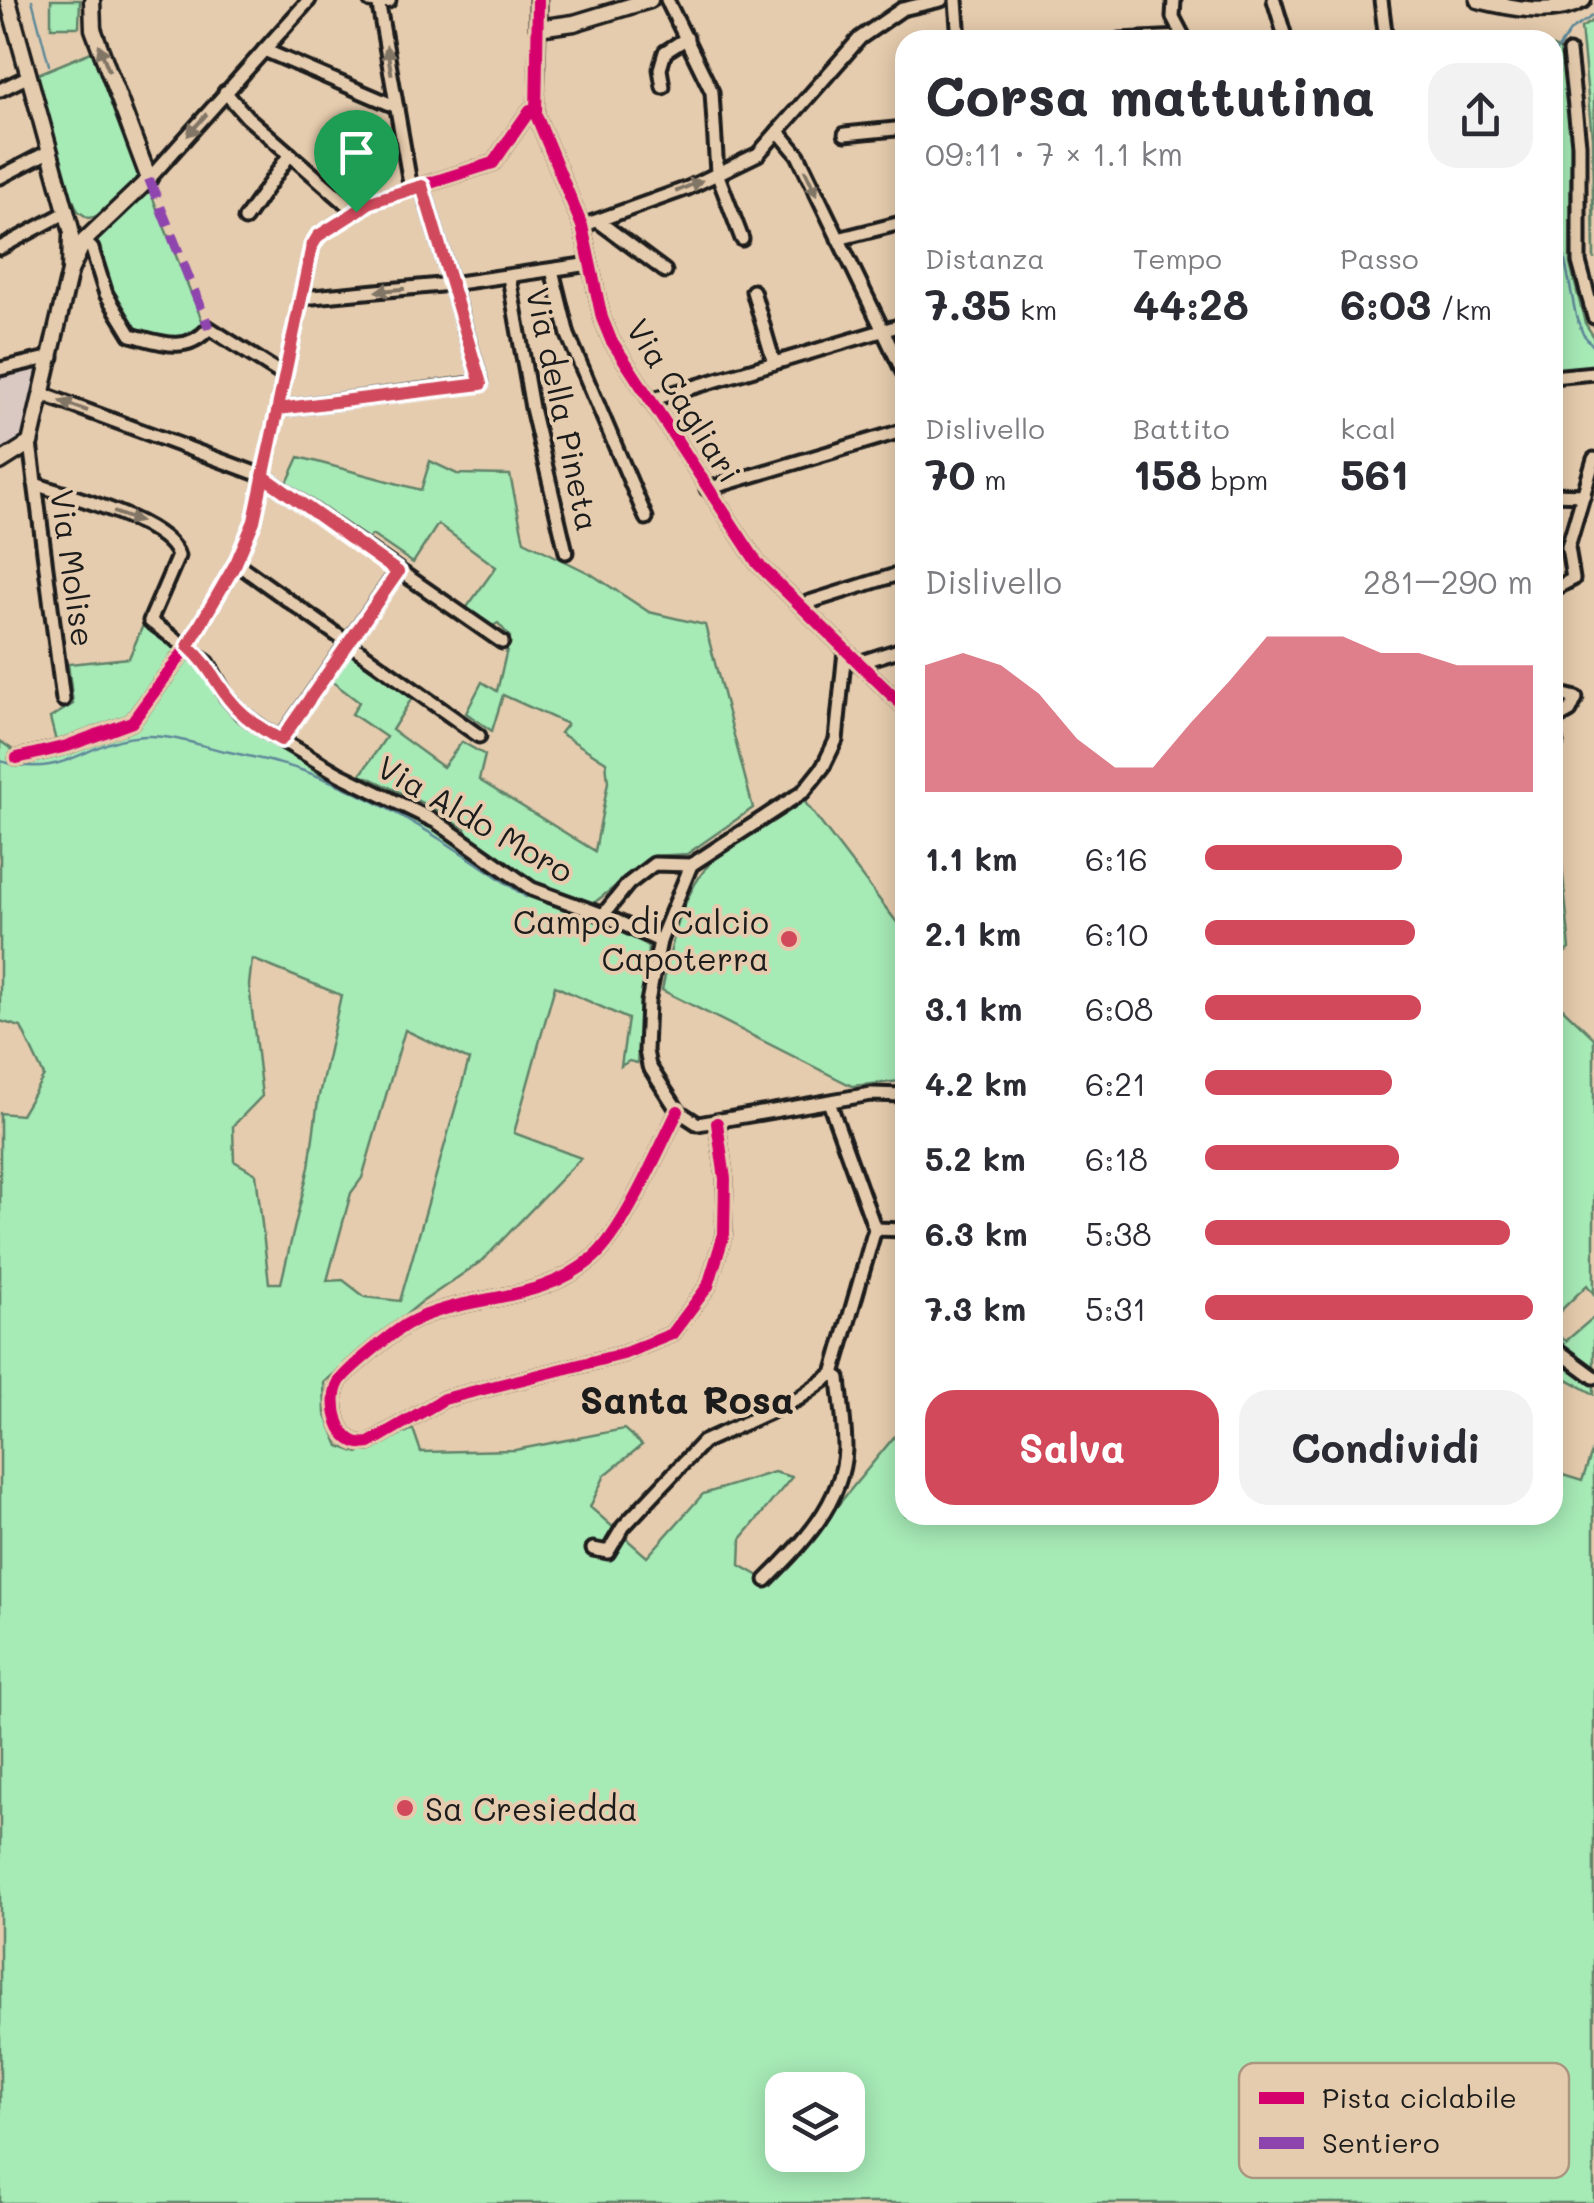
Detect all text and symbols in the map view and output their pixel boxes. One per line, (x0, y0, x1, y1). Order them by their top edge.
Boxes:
one-way arrow (95, 42, 111, 72)
one-way arrow (381, 44, 396, 75)
text: Corsa mattutina (925, 58, 1375, 130)
button: share (1428, 63, 1533, 168)
pin (314, 110, 399, 213)
one-way arrow (187, 112, 209, 137)
icon: arrive (329, 125, 384, 180)
text: 09:11 · 7 × 1.1 km (925, 132, 1183, 174)
one-way arrow (803, 168, 820, 197)
one-way arrow (674, 178, 704, 194)
text: Distanza (925, 240, 1045, 276)
text: Tempo (1133, 240, 1222, 276)
text: Passo (1340, 240, 1419, 276)
text: 7.35 (925, 276, 1011, 331)
text: 44:28 (1133, 276, 1249, 331)
text: 6:03 (1340, 276, 1431, 331)
one-way arrow (373, 282, 405, 298)
street label: Via della Pineta (518, 283, 610, 535)
text: km (1011, 291, 1057, 327)
text: /km (1431, 291, 1492, 327)
street label: Via Cagliari (618, 310, 752, 490)
one-way arrow (58, 397, 88, 413)
text: Dislivello (925, 410, 1045, 446)
text: Battito (1133, 410, 1230, 446)
text: kcal (1340, 410, 1396, 446)
text: 70 (925, 446, 975, 501)
text: 158 (1133, 446, 1202, 501)
text: 561 (1340, 446, 1409, 501)
text: m (975, 461, 1007, 497)
text: bpm (1202, 461, 1268, 497)
street label: Via Molise (42, 487, 106, 649)
one-way arrow (112, 510, 142, 525)
text: Dislivello (925, 560, 1062, 602)
text: 281–290 m (1363, 560, 1533, 602)
street label: Via Aldo Moro (370, 745, 582, 891)
text: 1.1 km (925, 837, 1017, 879)
text: 6:16 (1085, 837, 1148, 879)
place label: Campo di Calcio Capoterra (513, 900, 769, 979)
text: 2.1 km (925, 912, 1021, 954)
text: 6:10 (1085, 912, 1148, 954)
marker: Campo di Calcio Capoterra (778, 928, 800, 950)
text: 3.1 km (925, 987, 1022, 1029)
text: 6:08 (1085, 987, 1153, 1029)
text: 4.2 km (925, 1062, 1027, 1104)
text: 6:21 (1085, 1062, 1146, 1104)
text: 5.2 km (925, 1137, 1026, 1179)
text: 6:18 (1085, 1137, 1148, 1179)
text: 6.3 km (925, 1212, 1028, 1254)
text: 5:38 (1085, 1212, 1152, 1254)
text: 7.3 km (925, 1287, 1026, 1329)
text: 5:31 (1085, 1287, 1147, 1329)
district label: Santa Rosa (580, 1374, 794, 1424)
button: Salva (925, 1390, 1219, 1505)
button: Condividi (1239, 1390, 1533, 1505)
place label: Sa Cresiedda (425, 1787, 638, 1829)
marker: Sa Cresiedda (394, 1797, 416, 1819)
legend (1239, 2063, 1569, 2178)
map controls (765, 2072, 865, 2172)
button: layers (765, 2072, 865, 2172)
text: Pista ciclabile (1322, 2079, 1517, 2115)
text: Sentiero (1322, 2124, 1440, 2160)

